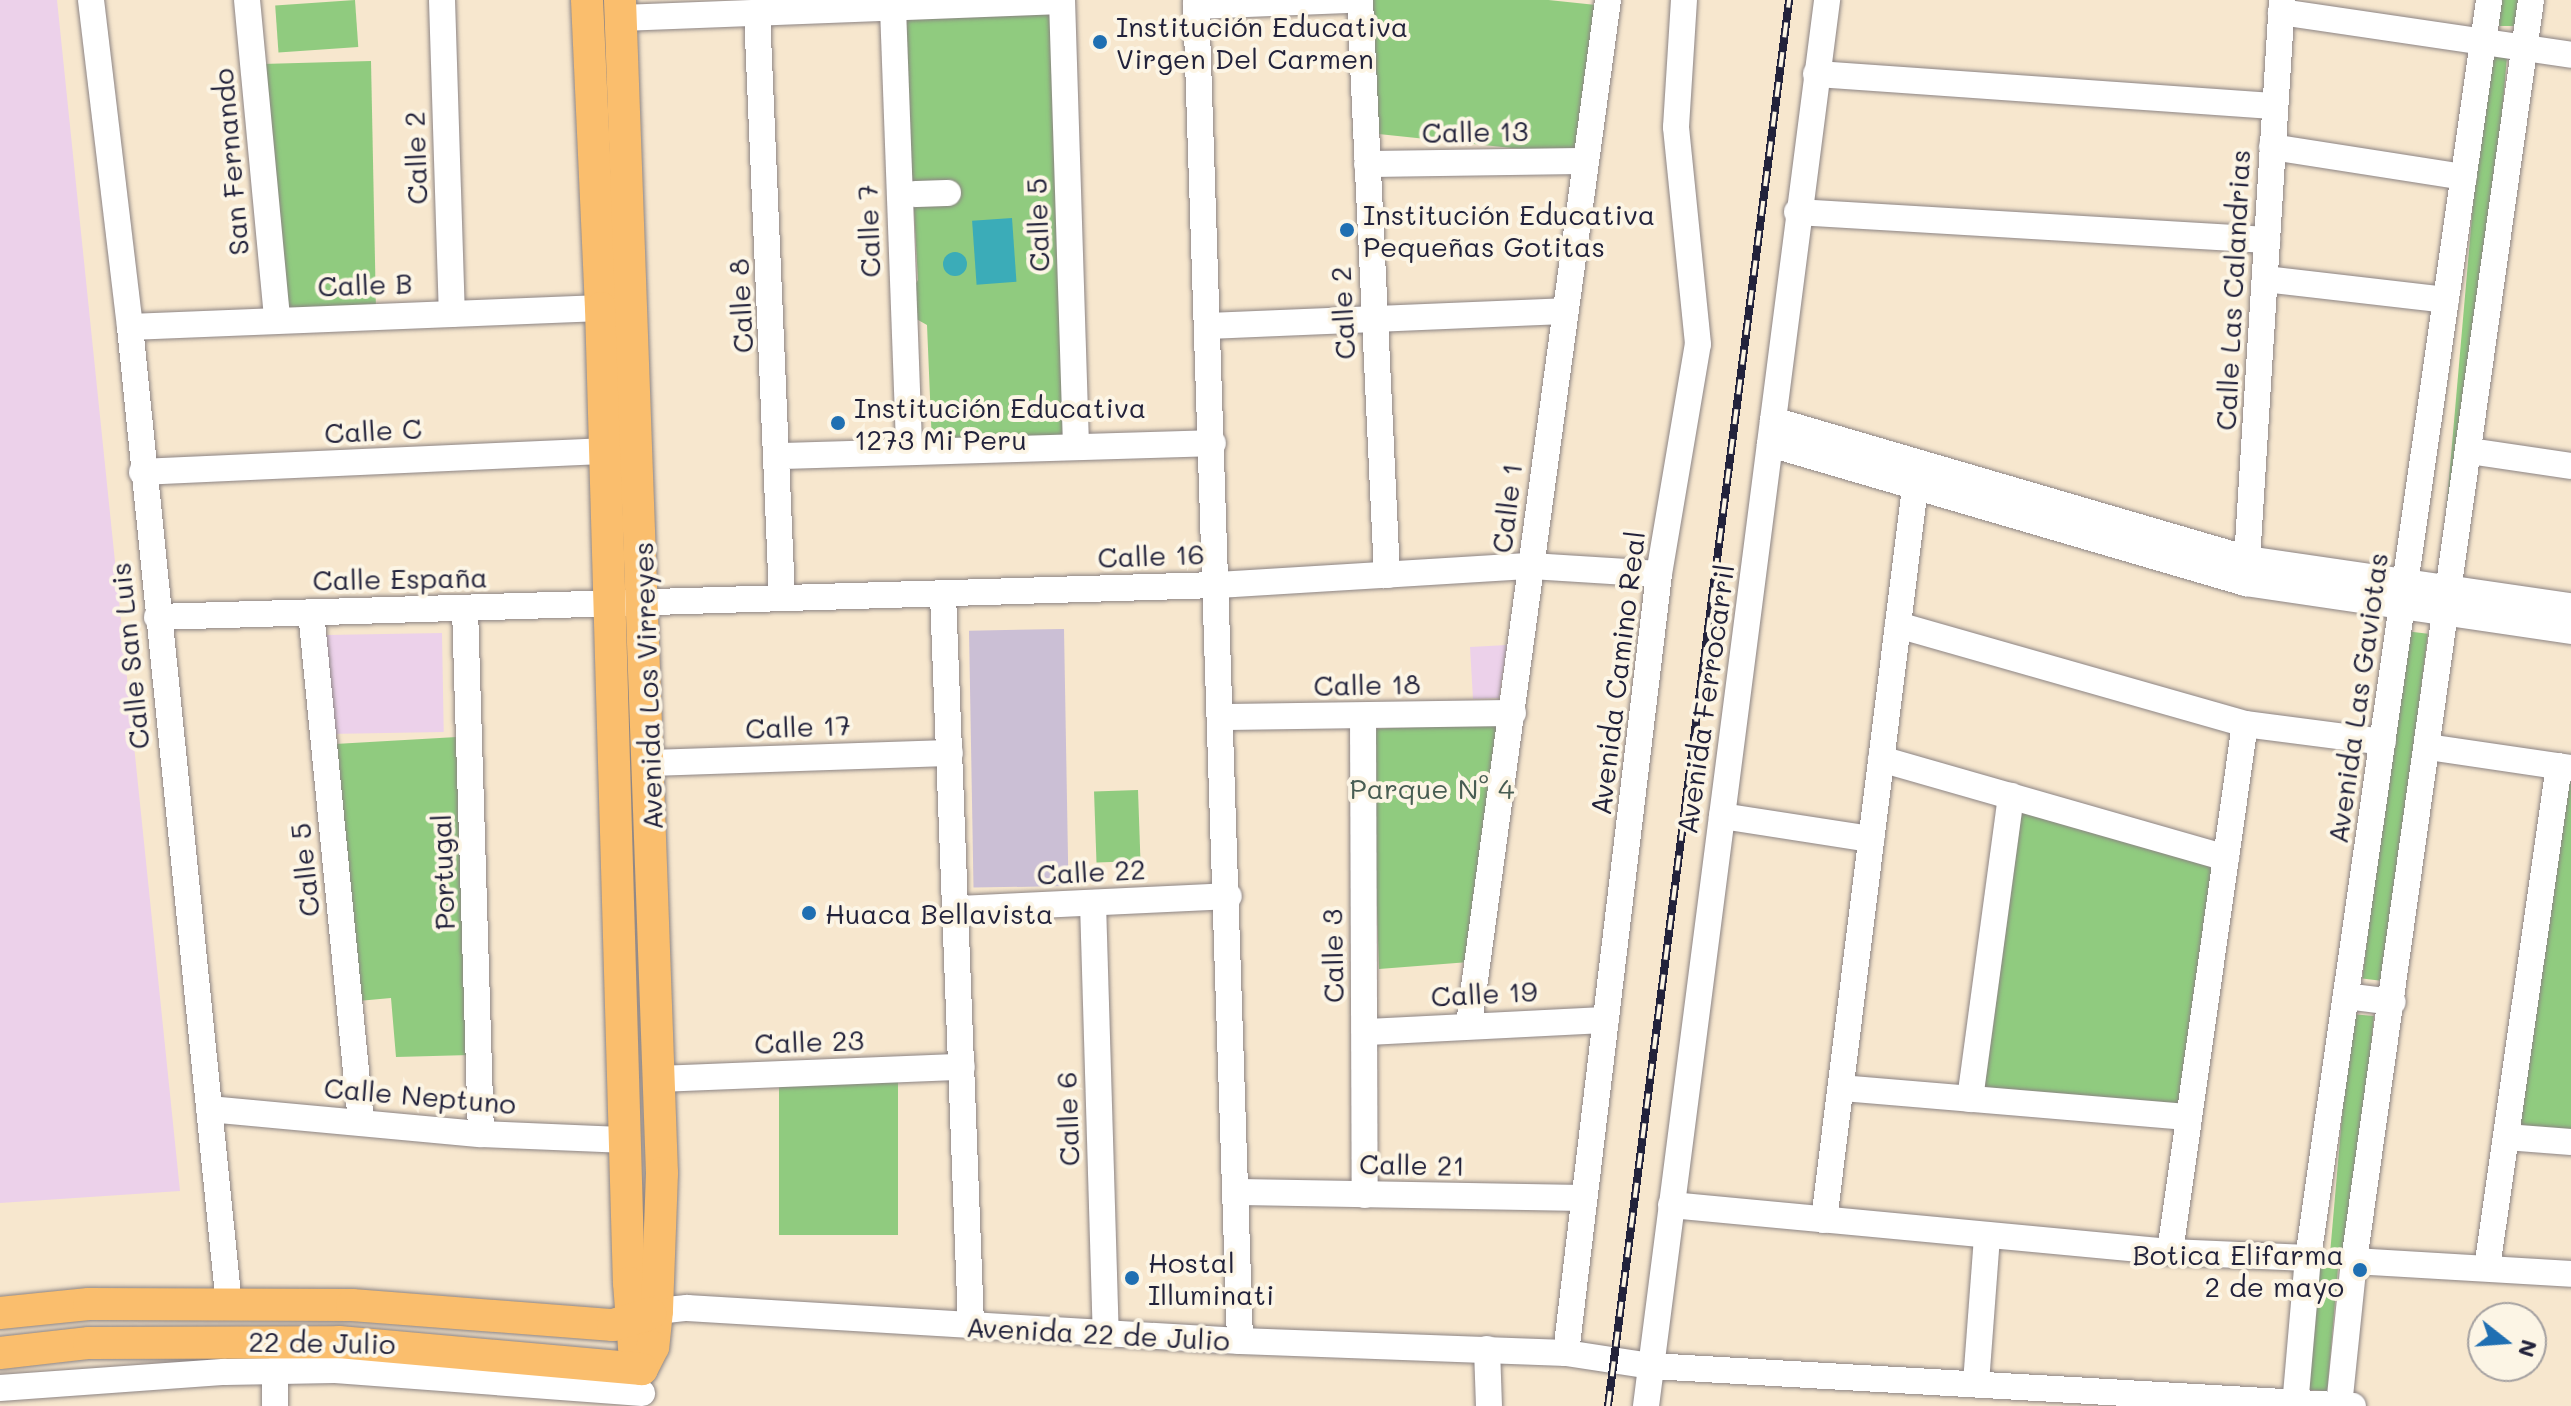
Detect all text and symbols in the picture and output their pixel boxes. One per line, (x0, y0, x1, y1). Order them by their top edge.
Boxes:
place label: Institución Educativa Virgen Del Carmen (1116, 9, 1408, 75)
marker: Institución Educativa Virgen Del Carmen (1091, 33, 1109, 51)
street label: San Fernando (205, 67, 255, 257)
street label: Calle 2 (397, 111, 433, 205)
street label: Calle 13 (1421, 113, 1529, 149)
street label: Calle Las Calandrias (2208, 149, 2256, 431)
street label: Calle 5 (1019, 177, 1055, 273)
street label: Calle 7 (850, 184, 886, 278)
place label: Institución Educativa Pequeñas Gotitas (1363, 197, 1655, 263)
marker: Institución Educativa Pequeñas Gotitas (1338, 221, 1356, 239)
street label: Calle 8 (721, 258, 759, 354)
street label: Calle 2 (1323, 265, 1361, 361)
street label: Calle B (317, 266, 413, 302)
place label: Institución Educativa 1273 Mi Peru (854, 390, 1146, 456)
street label: Calle C (323, 411, 423, 449)
marker: Institución Educativa 1273 Mi Peru (829, 414, 847, 432)
street label: Calle 1 (1484, 461, 1528, 555)
street label: Avenida Camino Real (1583, 529, 1651, 817)
street label: Calle 16 (1097, 536, 1205, 574)
street label: Avenida Los Virreyes (625, 541, 669, 831)
street label: Avenida Las Gaviotas (2320, 550, 2394, 846)
street label: Calle España (312, 560, 488, 596)
street label: Calle San Luis (102, 561, 156, 751)
street label: Avenida Ferrocarril (1669, 562, 1741, 836)
street label: Calle 18 (1313, 666, 1421, 702)
street label: Calle 17 (745, 707, 851, 745)
park label: Parque N° 4 (1349, 771, 1515, 805)
street label: Portugal (423, 813, 461, 931)
street label: Calle 5 (282, 821, 326, 919)
street label: Calle 22 (1036, 851, 1146, 891)
place label: Huaca Bellavista (825, 896, 1054, 930)
marker: Huaca Bellavista (800, 904, 818, 922)
street label: Calle 3 (1314, 909, 1350, 1003)
street label: Calle 19 (1430, 973, 1538, 1013)
street label: Calle 23 (754, 1022, 864, 1060)
street label: Calle Neptuno (322, 1070, 518, 1120)
street label: Calle 6 (1049, 1071, 1085, 1167)
street label: Calle 21 (1359, 1146, 1465, 1182)
place label: Botica Elifarma 2 de mayo (2132, 1237, 2344, 1303)
place label: Hostal Illuminati (1148, 1245, 1274, 1311)
marker: Botica Elifarma 2 de mayo (2351, 1261, 2369, 1279)
marker: Hostal Illuminati (1123, 1269, 1141, 1287)
north arrow (2467, 1302, 2547, 1382)
street label: Avenida 22 de Julio (965, 1309, 1231, 1357)
street label: 22 de Julio (248, 1324, 396, 1360)
text: N (2512, 1336, 2545, 1361)

